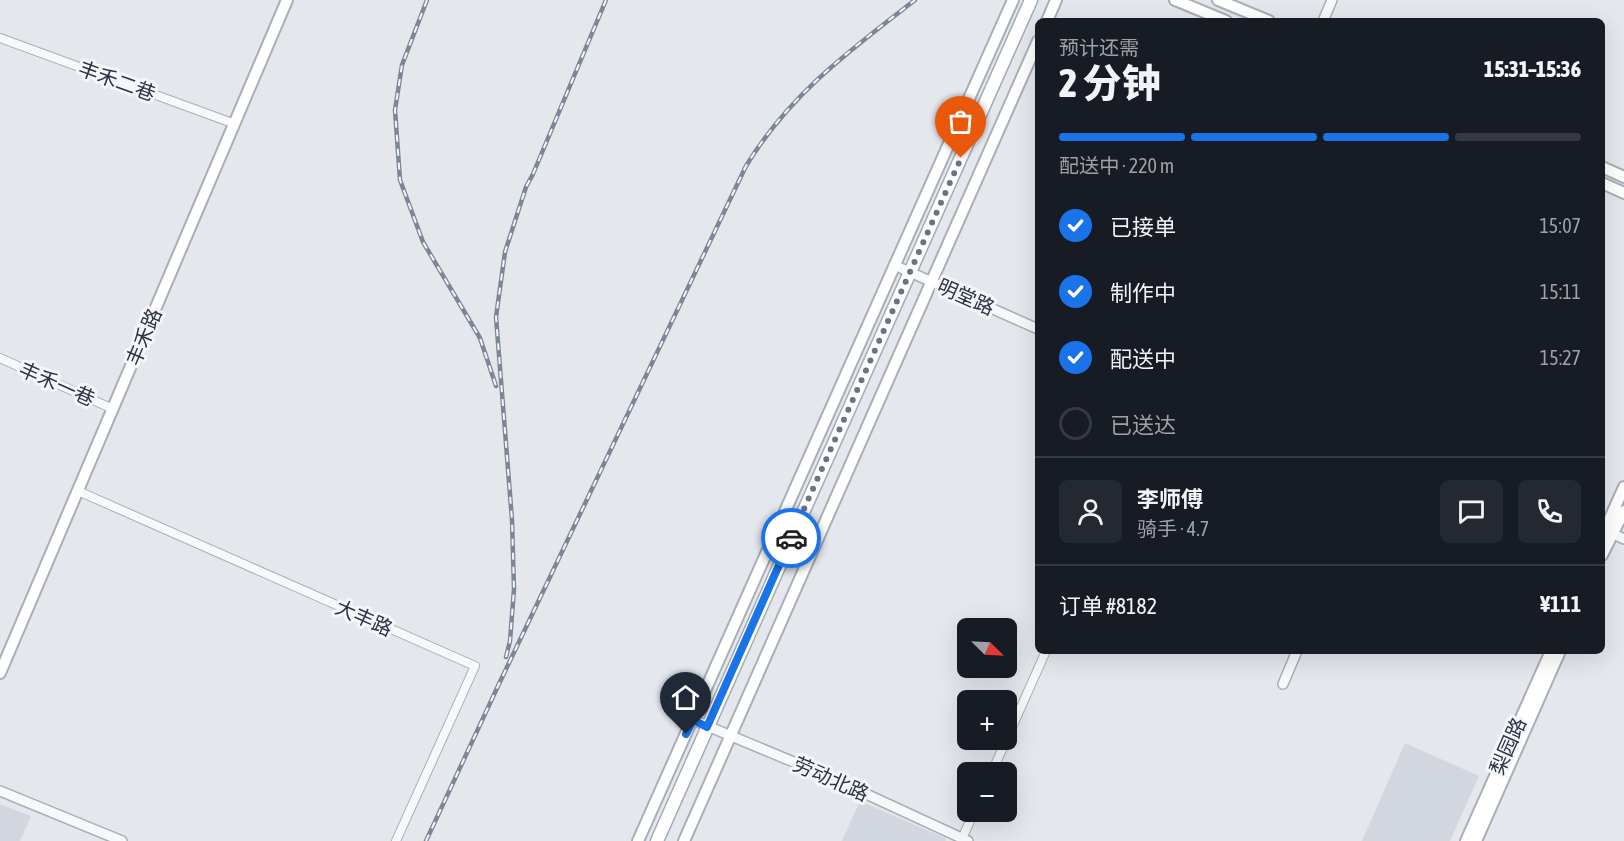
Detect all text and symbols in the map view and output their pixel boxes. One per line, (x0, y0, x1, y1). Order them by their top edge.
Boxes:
text: 预计还需 (1059, 36, 1139, 59)
street label: 丰禾二巷 (76, 56, 159, 105)
text: 15:31–15:36 (1484, 56, 1581, 82)
text: 2 分钟 (1059, 61, 1161, 105)
pin (935, 96, 986, 158)
icon: bag (944, 105, 977, 138)
text: 配送中 · 220 m (1059, 154, 1174, 177)
icon: check (1059, 209, 1092, 242)
text: 已接单 (1110, 214, 1176, 240)
text: 15:07 (1539, 214, 1581, 237)
street label: 明堂路 (934, 274, 998, 319)
icon: check (1059, 275, 1092, 308)
text: 制作中 (1110, 280, 1176, 306)
text: 15:11 (1540, 280, 1581, 303)
street label: 丰禾路 (121, 305, 166, 369)
icon: check (1059, 341, 1092, 374)
text: 配送中 (1110, 346, 1176, 372)
text: 15:27 (1540, 346, 1581, 369)
street label: 丰禾一巷 (16, 357, 98, 410)
text: 已送达 (1110, 412, 1176, 438)
button: person (1059, 480, 1122, 543)
button: chat (1440, 480, 1503, 543)
button: phone (1518, 480, 1581, 543)
text: 李师傅 (1137, 486, 1203, 512)
courier (761, 508, 821, 568)
text: 骑手 · 4.7 (1137, 517, 1209, 540)
icon: car (775, 522, 808, 555)
text: ¥111 (1540, 591, 1581, 617)
text: 订单 #8182 (1059, 593, 1157, 619)
street label: 大丰路 (332, 595, 396, 640)
north arrow (957, 618, 1017, 678)
map controls (957, 618, 1017, 822)
pin (660, 672, 711, 734)
icon: home (669, 681, 702, 714)
button: + (957, 690, 1017, 750)
street label: 梨园路 (1485, 714, 1530, 778)
street label: 劳动北路 (790, 752, 872, 805)
button: − (957, 762, 1017, 822)

